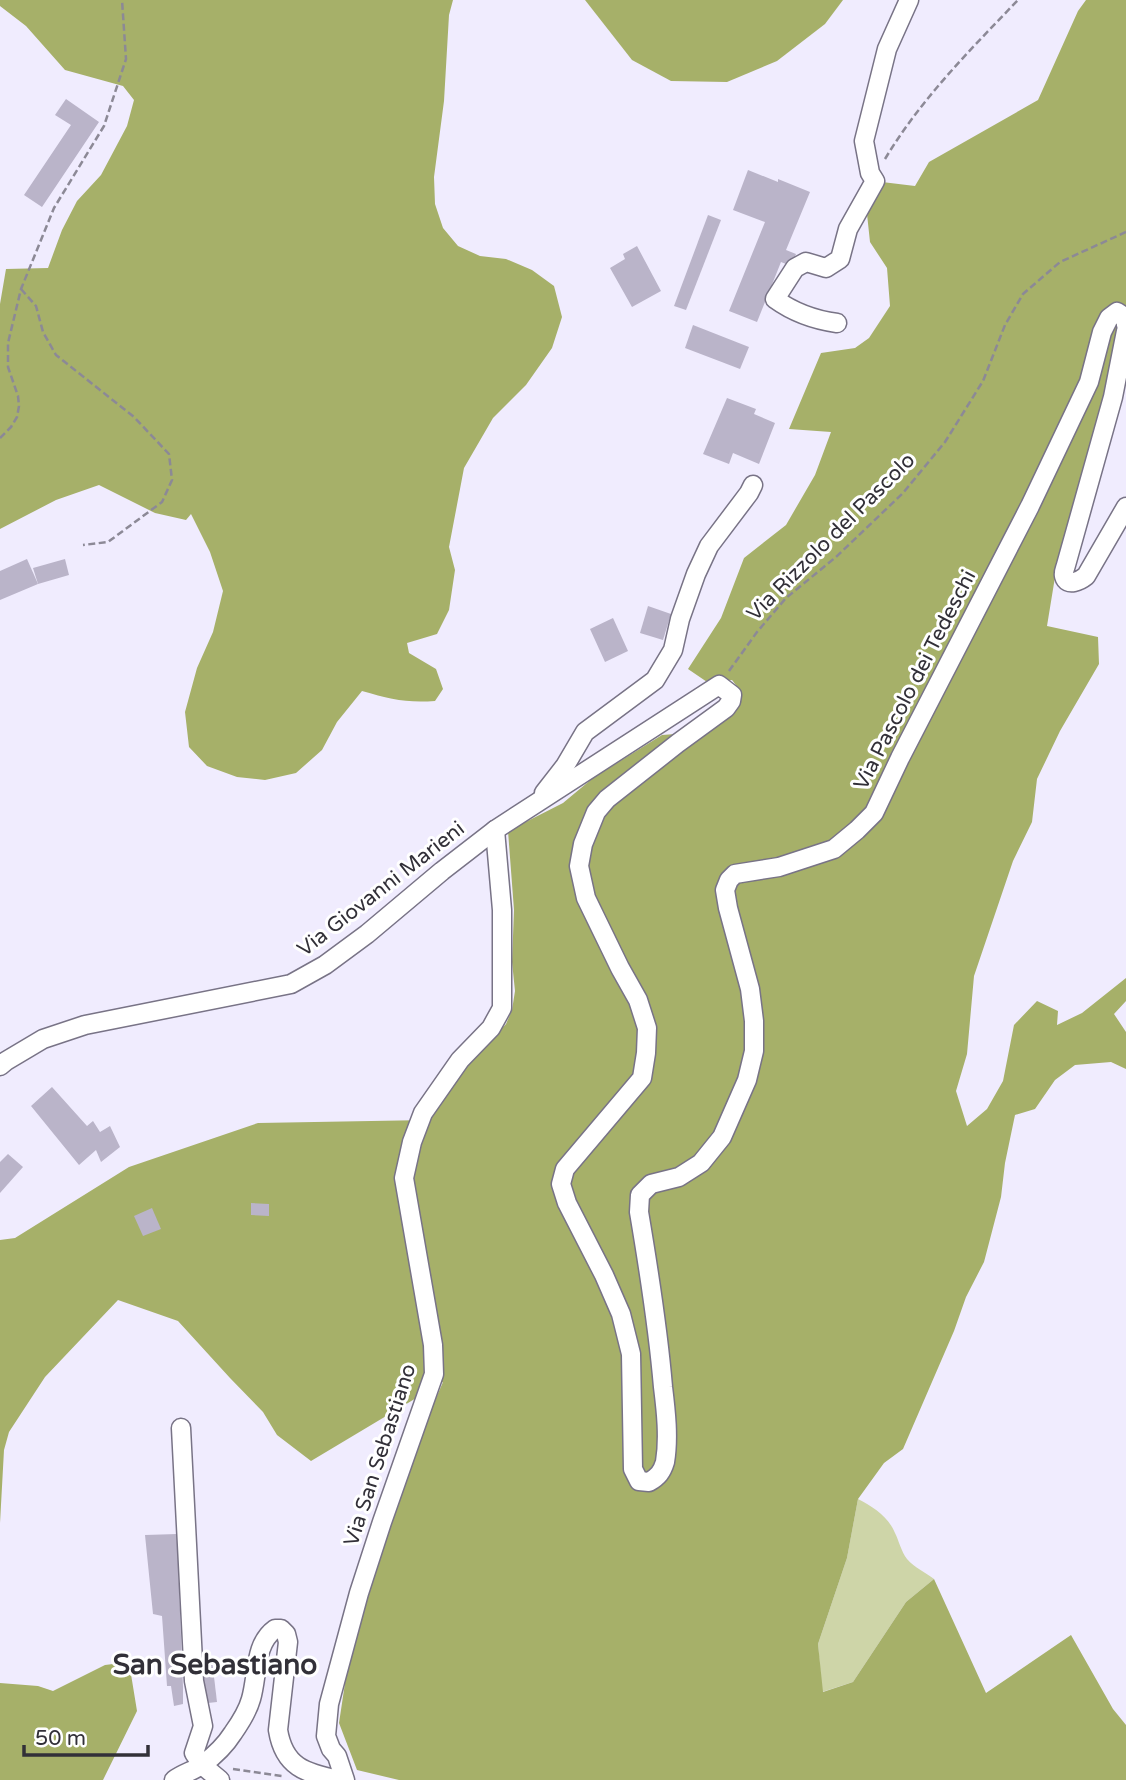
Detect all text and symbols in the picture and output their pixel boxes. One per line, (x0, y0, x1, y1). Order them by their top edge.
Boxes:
street label: Via Rizzolo del Pascolo (742, 448, 920, 626)
street label: Via Pascolo dei Tedeschi (849, 566, 981, 794)
street label: Via Giovanni Marieni (293, 816, 469, 962)
street label: Via San Sebastiano (339, 1361, 421, 1549)
district label: San Sebastiano (113, 1648, 317, 1682)
scale bar (24, 1714, 149, 1758)
text: 50 m (35, 1726, 86, 1751)

